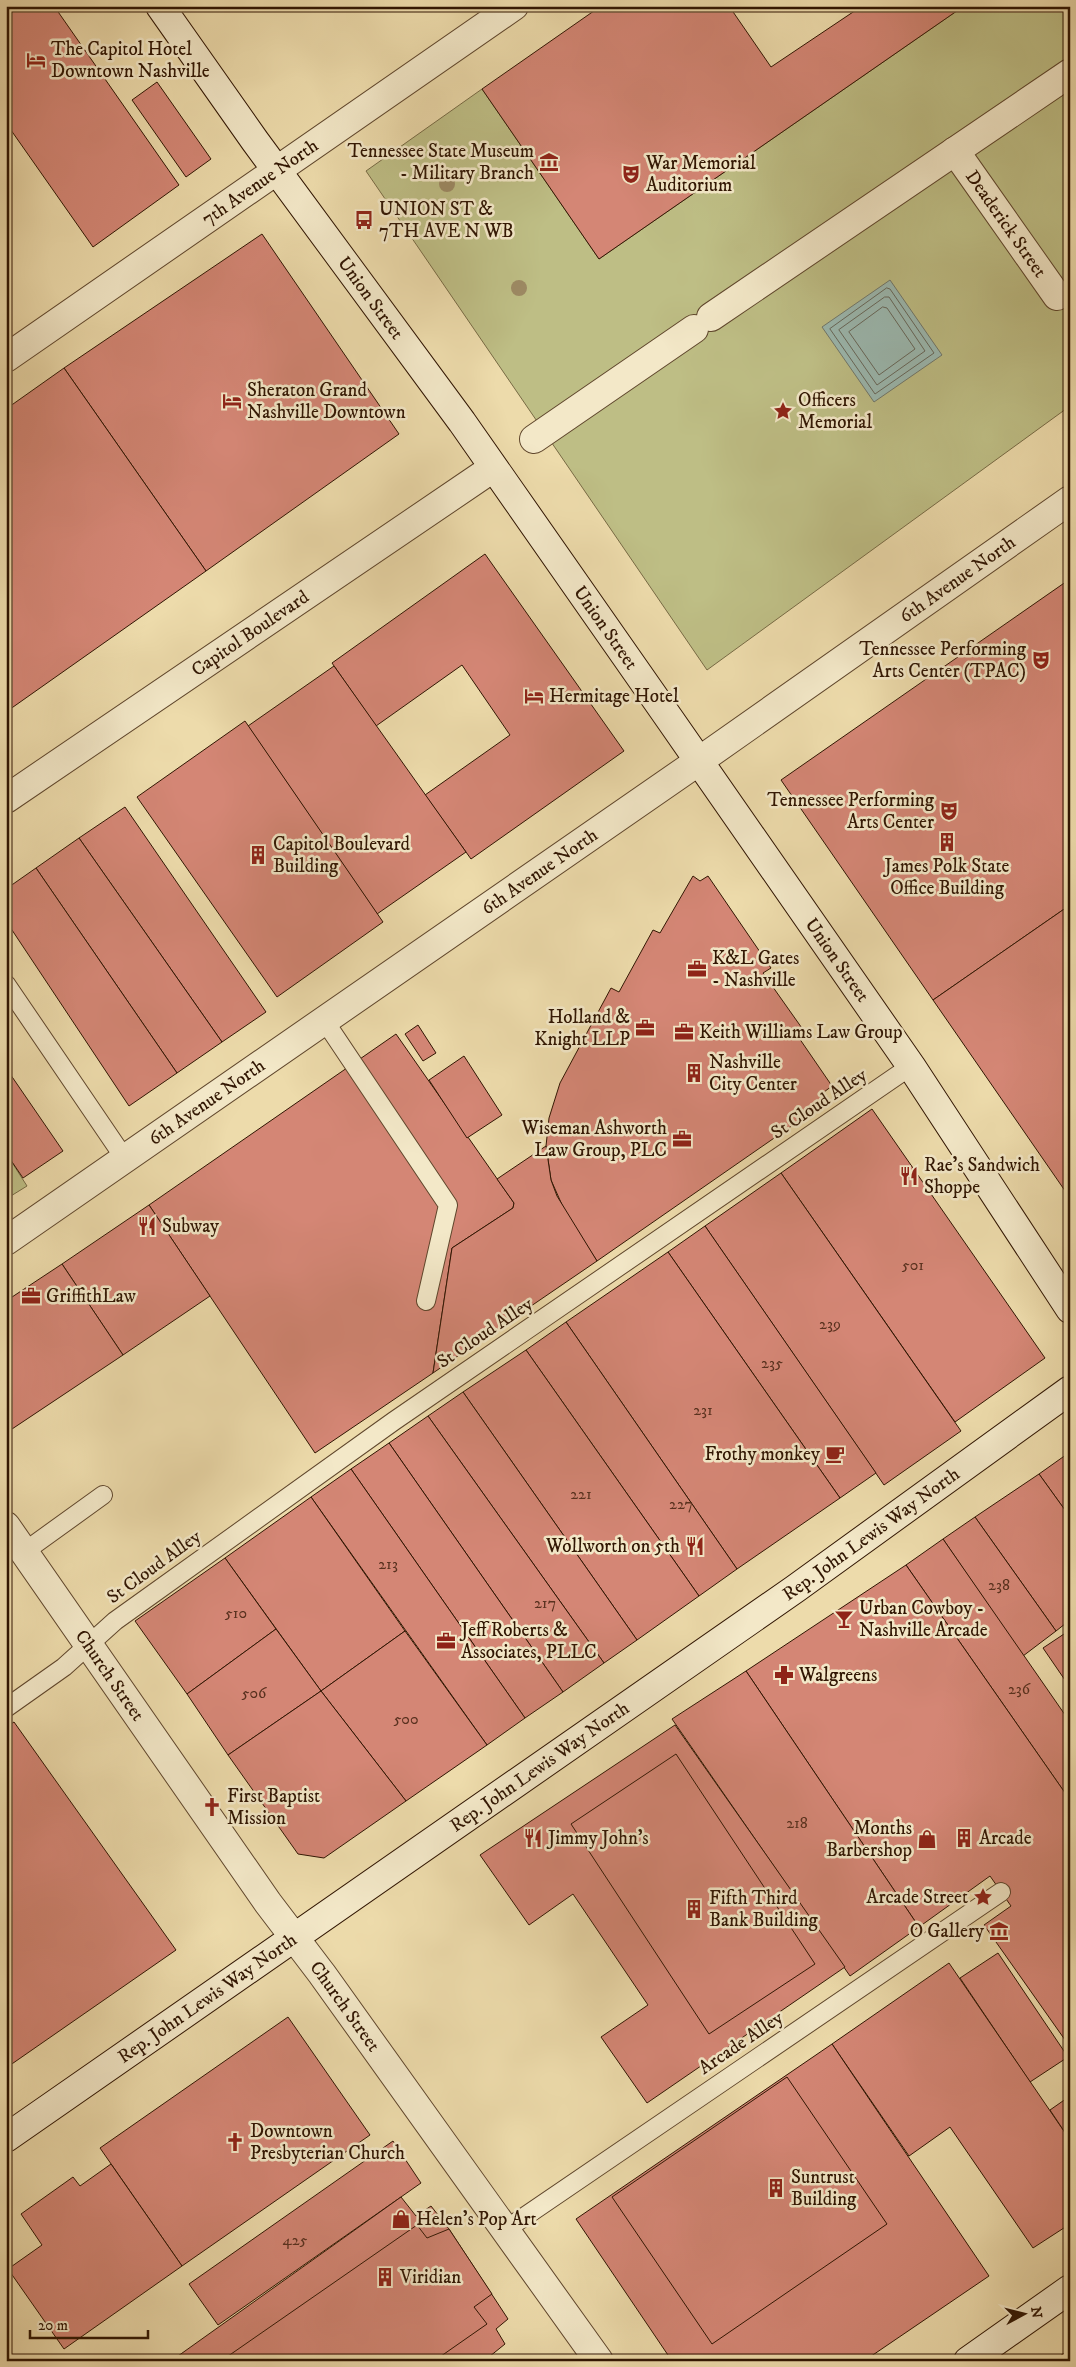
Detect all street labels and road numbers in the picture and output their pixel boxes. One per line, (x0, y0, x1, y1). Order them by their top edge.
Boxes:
street label: 7th Avenue North (197, 134, 323, 230)
street label: Deaderick Street (961, 166, 1052, 282)
street label: Union Street (332, 252, 409, 344)
street label: 6th Avenue North (895, 530, 1020, 628)
street label: Union Street (568, 581, 643, 674)
street label: Capitol Boulevard (187, 585, 314, 681)
street label: 6th Avenue North (477, 823, 602, 920)
street label: Union Street (800, 913, 874, 1007)
street label: 6th Avenue North (144, 1054, 269, 1150)
street label: St Cloud Alley (767, 1063, 872, 1144)
street label: St Cloud Alley (433, 1292, 538, 1373)
street label: Rep. John Lewis Way North (778, 1462, 964, 1606)
street label: St Cloud Alley (102, 1525, 206, 1609)
street label: Church Street (70, 1625, 150, 1726)
street label: Rep. John Lewis Way North (446, 1697, 634, 1837)
street label: Rep. John Lewis Way North (113, 1928, 301, 2068)
street label: Church Street (305, 1956, 385, 2056)
street label: Arcade Alley (694, 2006, 788, 2080)

